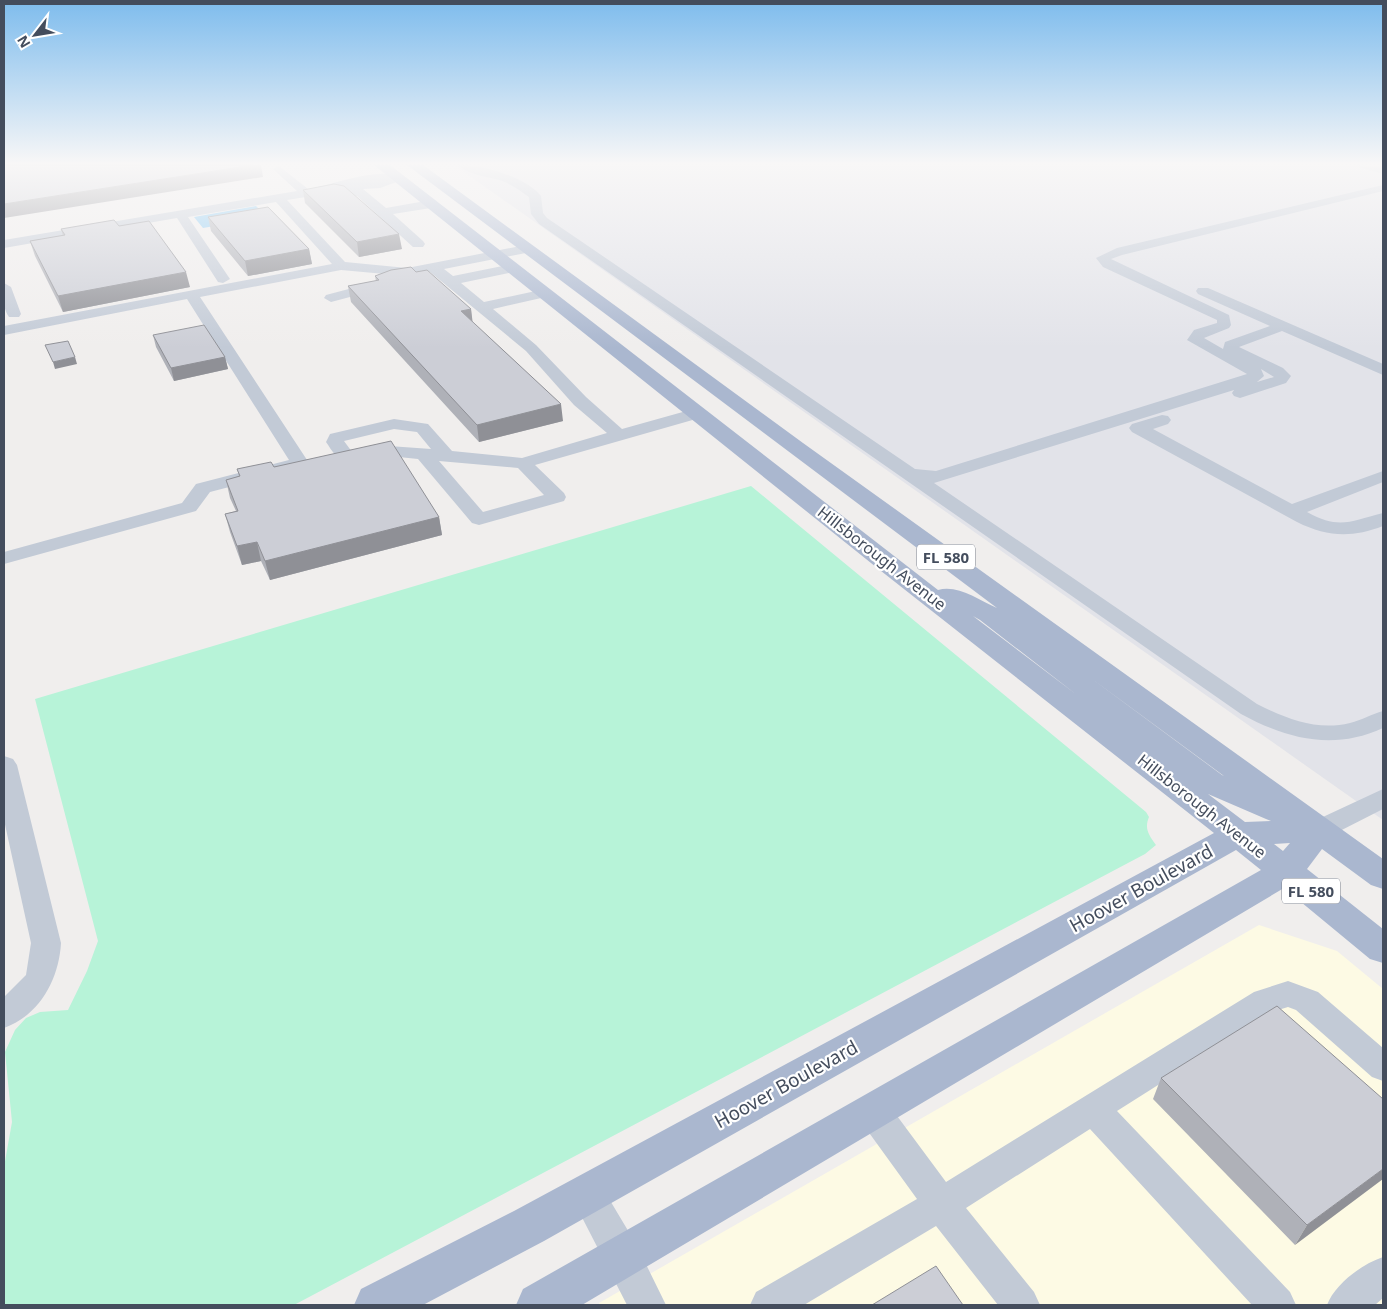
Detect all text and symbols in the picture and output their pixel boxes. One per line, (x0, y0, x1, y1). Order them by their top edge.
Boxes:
north arrow (10, 10, 60, 60)
text: N (12, 32, 35, 52)
street label: Hillsborough Avenue (813, 501, 951, 615)
road number: FL 580 (917, 544, 975, 570)
street label: Hillsborough Avenue (1133, 749, 1271, 863)
street label: Hoover Boulevard (1065, 838, 1217, 938)
road number: FL 580 (1282, 878, 1340, 904)
street label: Hoover Boulevard (710, 1034, 862, 1134)

